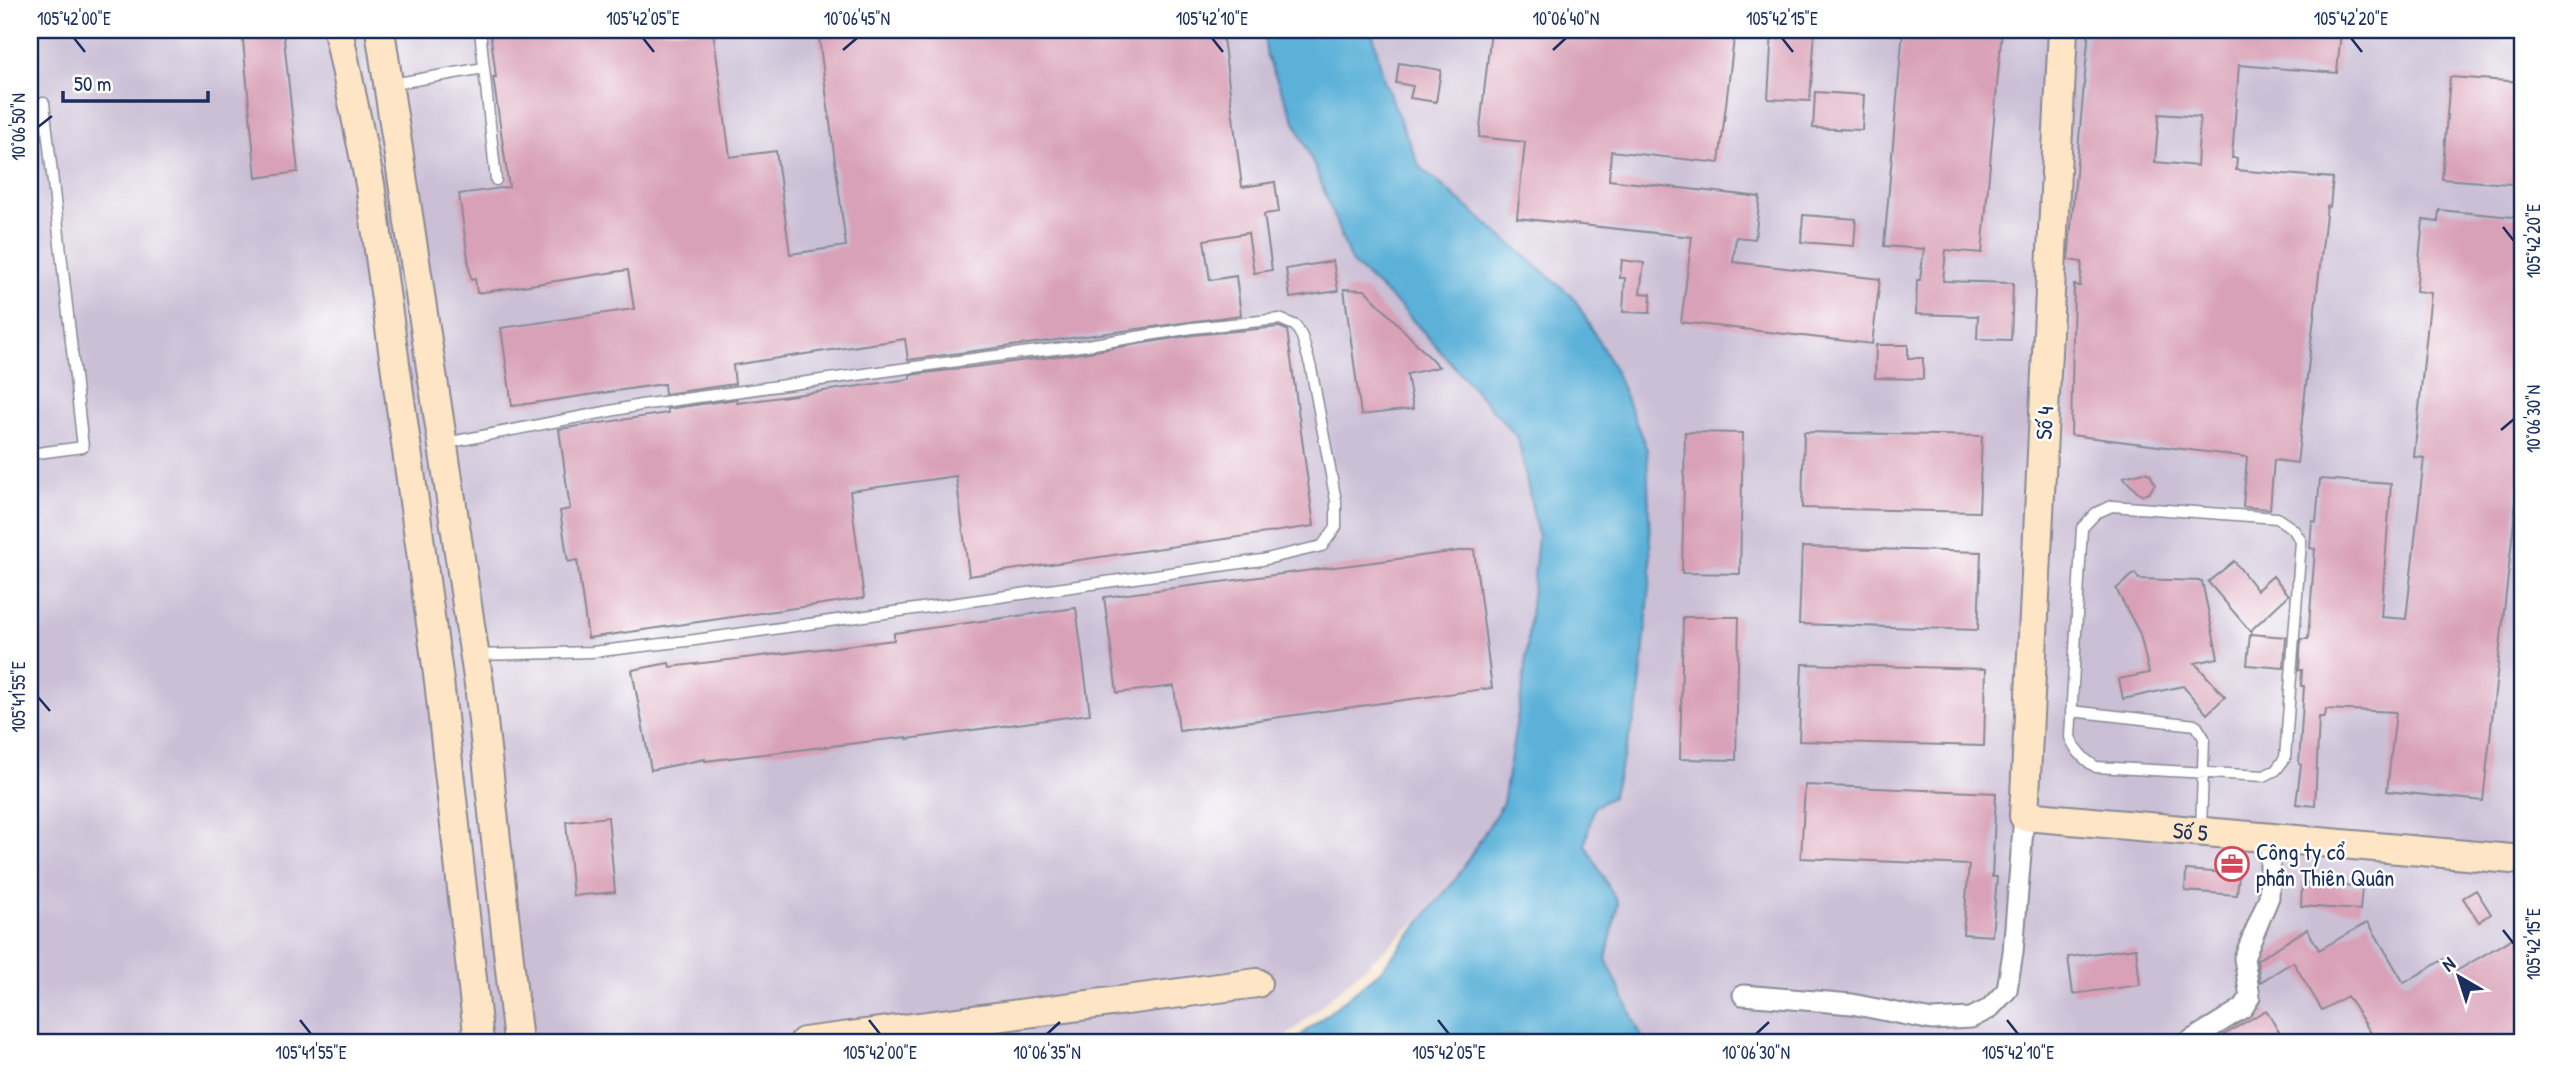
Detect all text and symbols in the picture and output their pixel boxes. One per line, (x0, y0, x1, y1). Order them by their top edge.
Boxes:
text: 105°42'00"E (37, 6, 111, 31)
text: 105°42'05"E (606, 6, 680, 31)
text: 10°06'45"N (824, 6, 890, 31)
text: 105°42'10"E (1176, 6, 1248, 31)
text: 10°06'40"N (1533, 6, 1599, 31)
text: 105°42'15"E (1746, 6, 1818, 31)
text: 105°42'20"E (2314, 6, 2388, 31)
scale bar (63, 60, 208, 104)
text: 50 m (74, 69, 111, 98)
text: 10°06'50"N (6, 93, 31, 161)
text: 105°42'20"E (2521, 204, 2546, 278)
text: 10°06'30"N (2521, 385, 2546, 453)
street label: Số 4 (2028, 405, 2060, 441)
text: 105°41'55"E (6, 661, 31, 733)
street label: Số 5 (2172, 814, 2209, 848)
place label: Công ty cổ phần Thiên Quân (2256, 836, 2394, 893)
office icon: Công ty cổ phần Thiên Quân (2213, 845, 2251, 883)
text: 105°42'15"E (2521, 908, 2546, 980)
north arrow (2424, 942, 2494, 1012)
text: N (2436, 951, 2460, 977)
text: 105°41'55"E (275, 1040, 347, 1065)
text: 105°42'00"E (843, 1040, 917, 1065)
text: 10°06'35"N (1013, 1040, 1081, 1065)
text: 105°42'05"E (1412, 1040, 1486, 1065)
text: 10°06'30"N (1722, 1040, 1790, 1065)
text: 105°42'10"E (1982, 1040, 2054, 1065)

